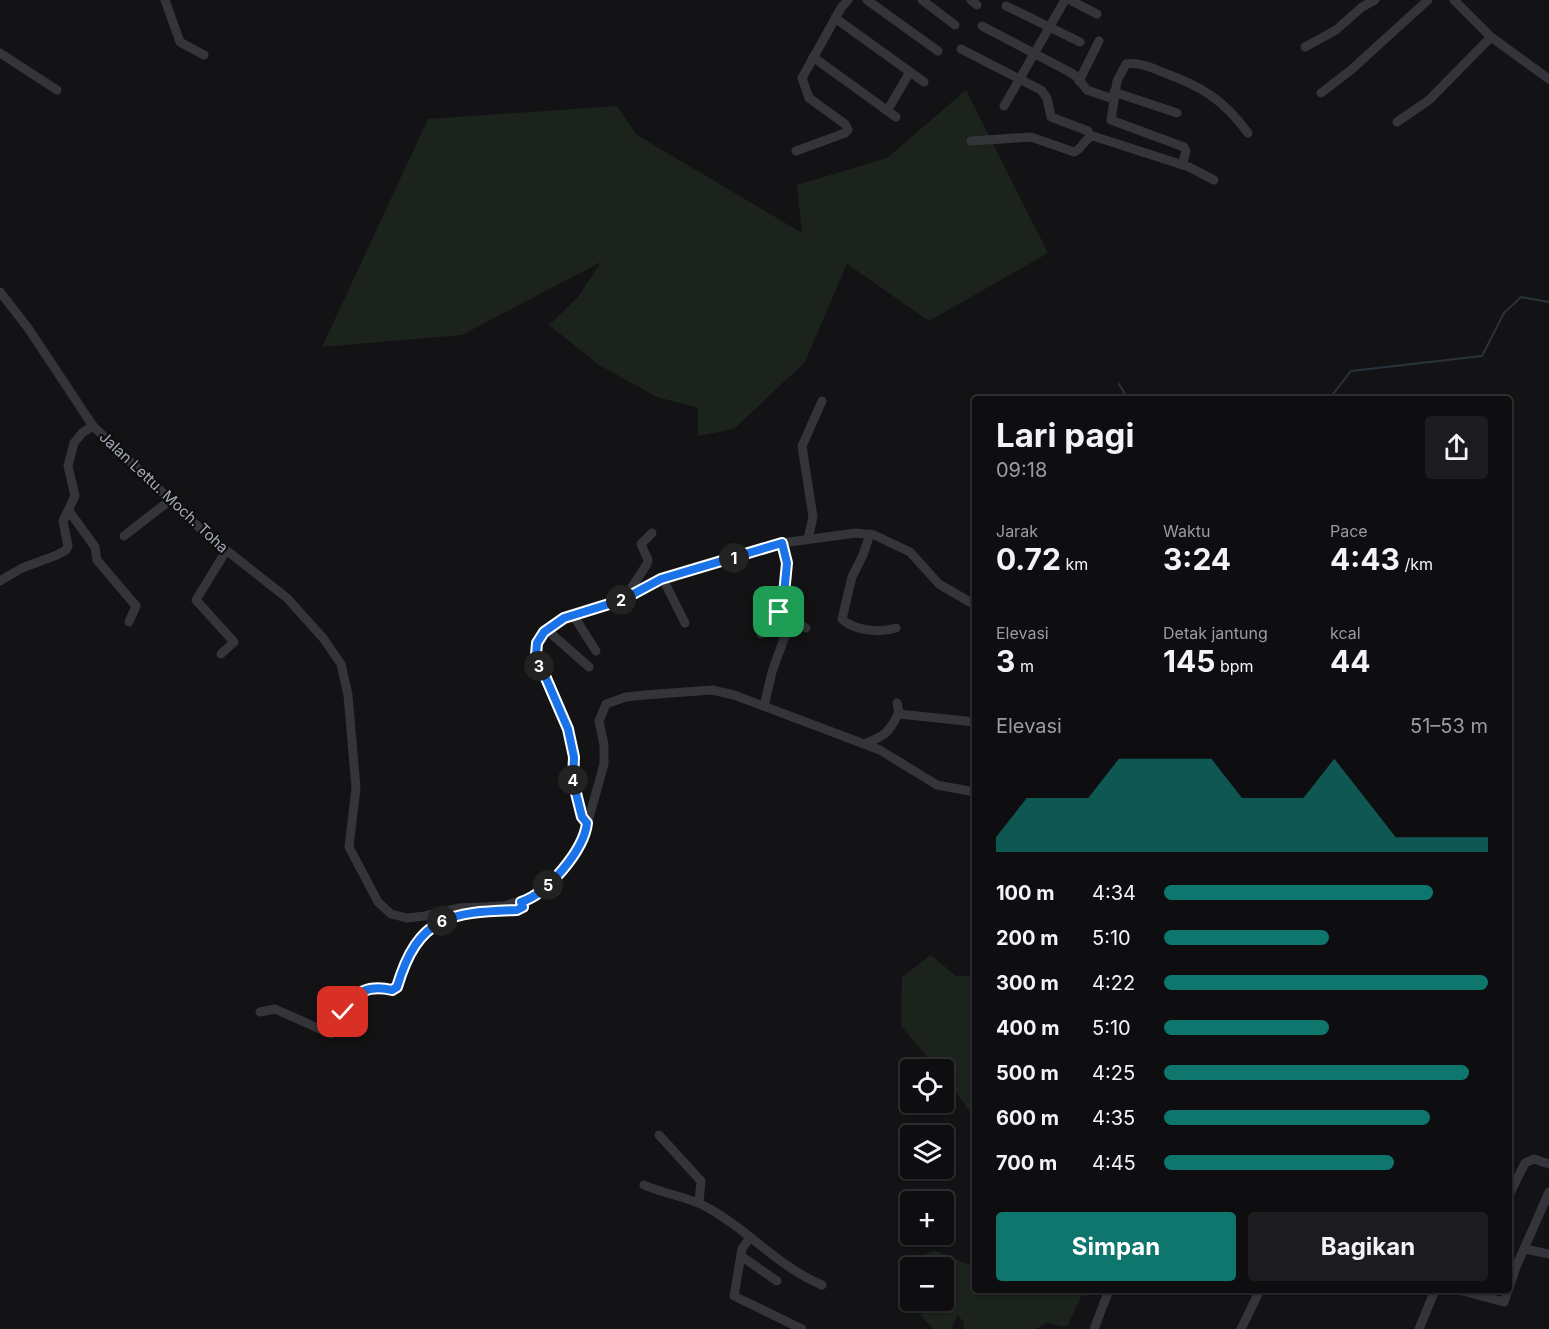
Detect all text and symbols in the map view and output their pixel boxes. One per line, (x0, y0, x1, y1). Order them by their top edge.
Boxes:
text: Lari pagi (996, 415, 1134, 455)
button: share (1425, 416, 1488, 479)
street label: Jalan Lettu. Moch. Toha (96, 427, 232, 557)
text: 09:18 (996, 458, 1047, 482)
text: Jarak (996, 521, 1038, 541)
text: Waktu (1163, 521, 1210, 541)
text: Pace (1330, 521, 1368, 541)
text: 0.72 (996, 541, 1061, 577)
text: 3:24 (1163, 541, 1231, 577)
text: 4:43 (1330, 541, 1400, 577)
pin: 1 (719, 543, 749, 573)
text: 1 (731, 548, 737, 568)
text: km (1061, 554, 1088, 574)
text: /km (1400, 554, 1433, 574)
pin: 2 (606, 585, 636, 615)
pin (753, 586, 804, 637)
text: 2 (616, 590, 626, 610)
icon: arrive (762, 595, 795, 628)
text: Elevasi (996, 623, 1049, 643)
text: Detak jantung (1163, 623, 1268, 643)
text: kcal (1330, 623, 1361, 643)
text: 3 (996, 643, 1015, 679)
text: 145 (1163, 643, 1215, 679)
text: 44 (1330, 643, 1371, 679)
pin: 3 (524, 651, 554, 681)
text: 3 (534, 656, 544, 676)
text: m (1015, 656, 1034, 676)
text: bpm (1215, 656, 1254, 676)
text: Elevasi (996, 714, 1062, 738)
text: 51–53 m (1410, 714, 1488, 738)
pin: 4 (558, 765, 588, 795)
text: 4 (568, 770, 578, 790)
pin: 5 (533, 870, 563, 900)
text: 5 (543, 875, 553, 895)
text: 100 m (996, 881, 1055, 905)
text: 4:34 (1092, 881, 1136, 905)
pin: 6 (427, 906, 457, 936)
text: 6 (437, 911, 447, 931)
text: 200 m (996, 926, 1059, 950)
text: 5:10 (1092, 926, 1131, 950)
text: 300 m (996, 971, 1059, 995)
text: 4:22 (1092, 971, 1135, 995)
pin (317, 986, 368, 1037)
icon: check (326, 995, 359, 1028)
text: 400 m (996, 1016, 1060, 1040)
text: 5:10 (1092, 1016, 1131, 1040)
map controls (900, 1059, 954, 1311)
button: locate (900, 1059, 954, 1113)
text: 500 m (996, 1061, 1059, 1085)
text: 4:25 (1092, 1061, 1135, 1085)
text: 600 m (996, 1106, 1059, 1130)
text: 4:35 (1092, 1106, 1135, 1130)
button: layers (900, 1125, 954, 1179)
text: 700 m (996, 1151, 1057, 1175)
text: 4:45 (1092, 1151, 1136, 1175)
button: + (900, 1191, 954, 1245)
button: Simpan (996, 1212, 1236, 1281)
button: Bagikan (1248, 1212, 1488, 1281)
button: − (900, 1257, 954, 1311)

